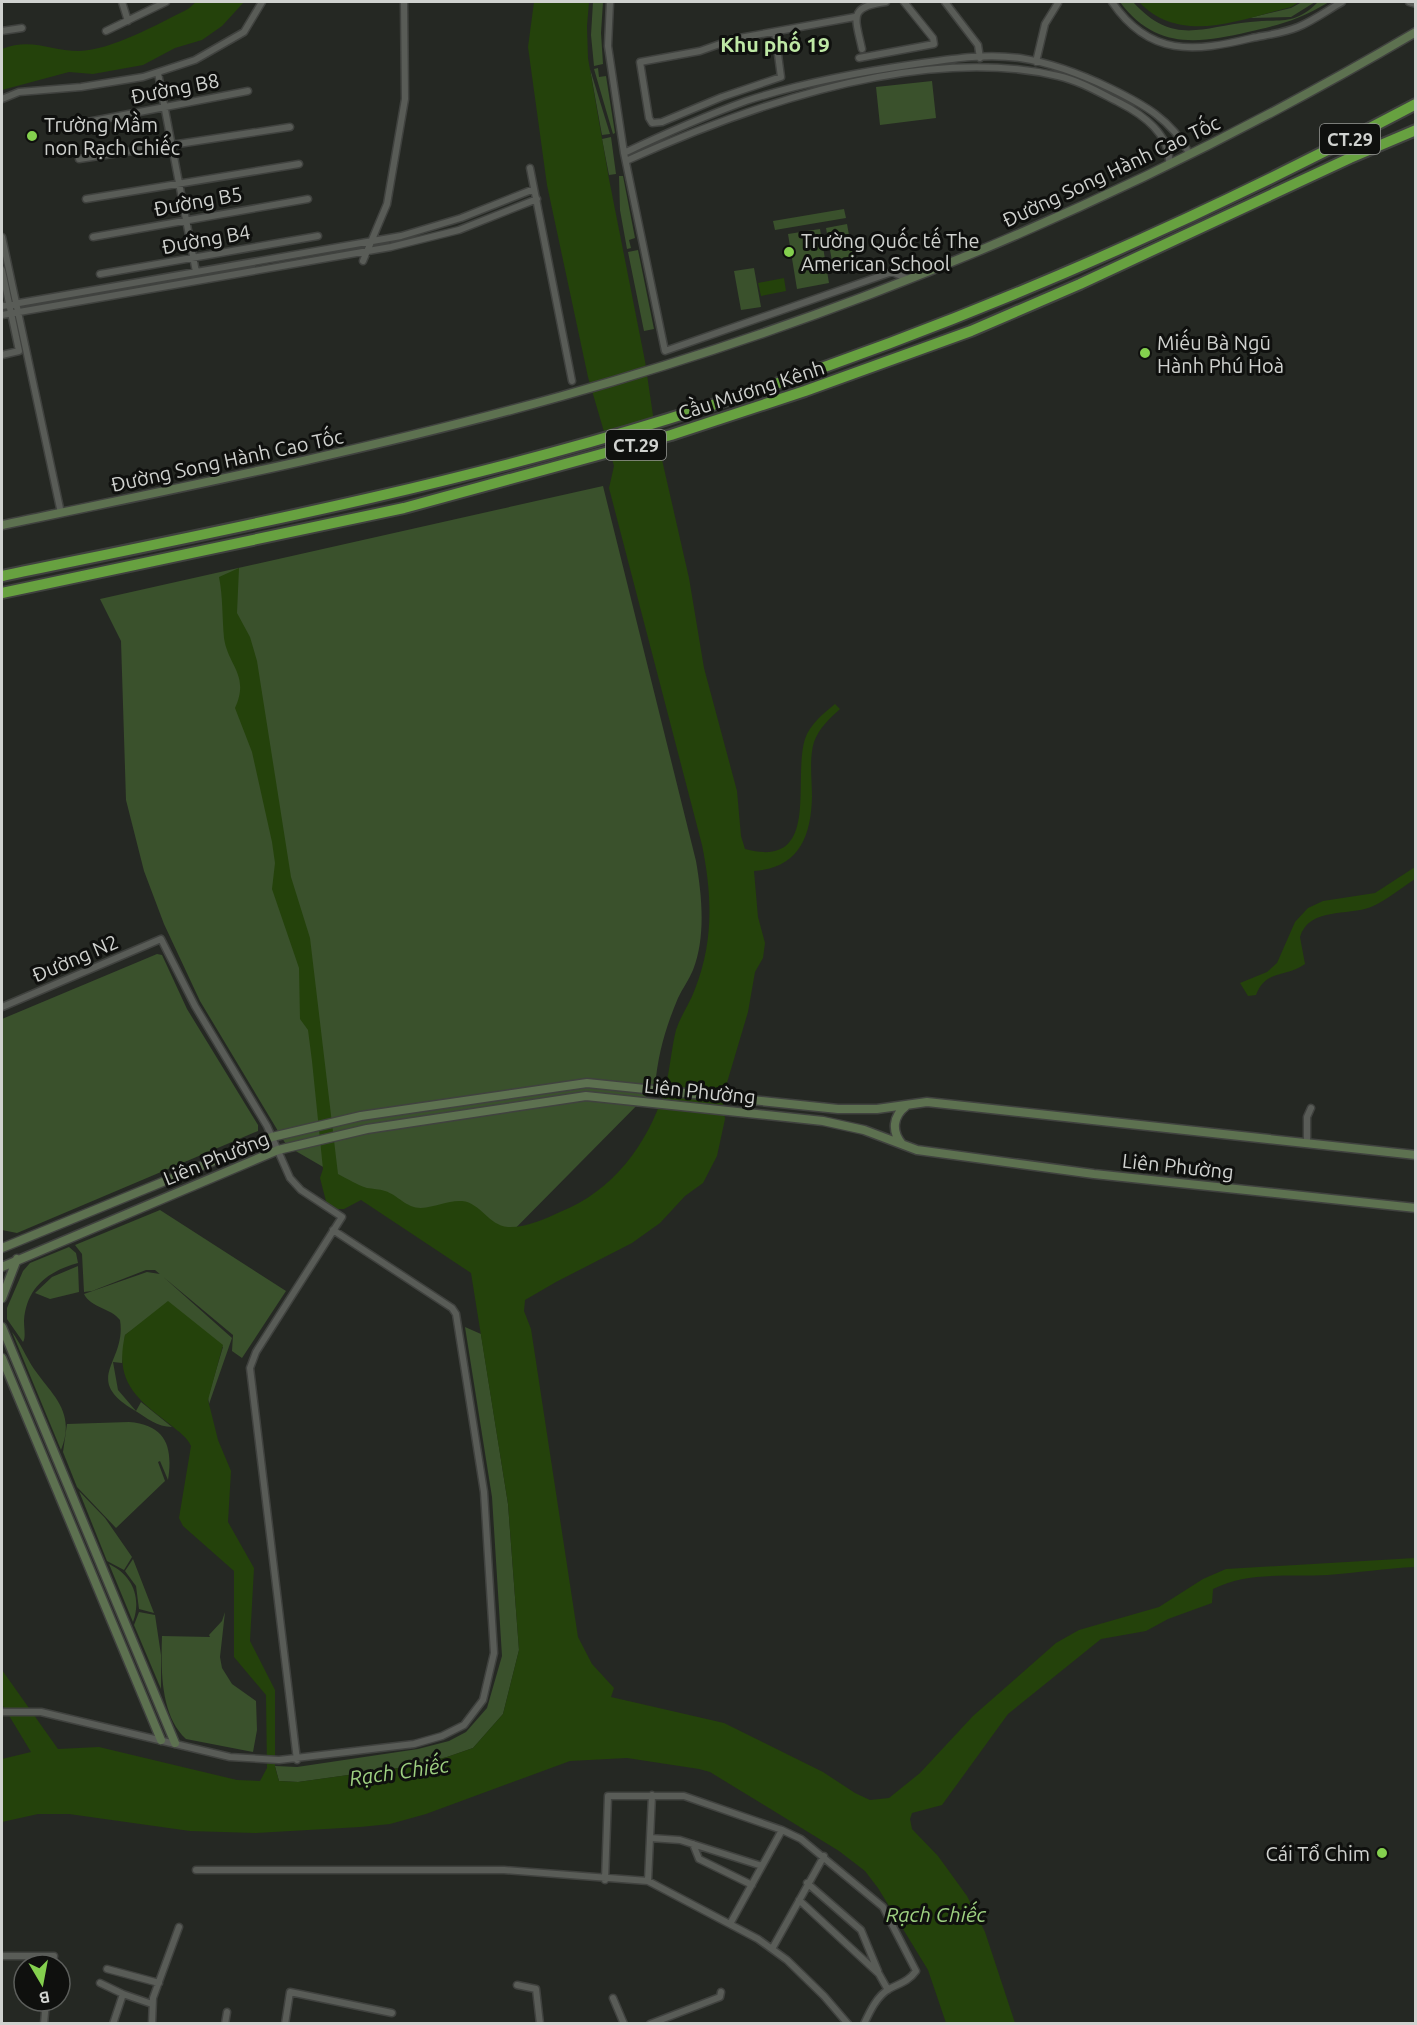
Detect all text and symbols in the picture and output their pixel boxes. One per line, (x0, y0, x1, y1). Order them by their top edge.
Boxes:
district label: Khu phố 19 (720, 30, 830, 56)
street label: Đường B8 (129, 68, 221, 108)
street label: Đường Song Hành Cao Tốc (998, 108, 1223, 231)
place label: Trường Mầm non Rạch Chiếc (44, 110, 180, 159)
road number: CT.29 (1320, 124, 1380, 154)
marker: Trường Mầm non Rạch Chiếc (25, 129, 39, 143)
street label: Đường B5 (152, 182, 244, 220)
street label: Đường B4 (160, 220, 252, 258)
place label: Trường Quốc tế The American School (801, 226, 980, 275)
marker: Trường Quốc tế The American School (782, 245, 796, 259)
place label: Miếu Bà Ngũ Hành Phú Hoà (1157, 328, 1284, 377)
marker: Miếu Bà Ngũ Hành Phú Hoà (1138, 346, 1152, 360)
street label: Cầu Mương Kênh (674, 353, 827, 425)
street label: Đường Song Hành Cao Tốc (108, 421, 345, 496)
road number: CT.29 (606, 430, 666, 460)
street label: Đường N2 (29, 930, 121, 986)
street label: Liên Phường (643, 1074, 757, 1108)
street label: Liên Phường (160, 1126, 272, 1190)
street label: Liên Phường (1121, 1149, 1235, 1183)
water label: Rạch Chiếc (347, 1750, 451, 1790)
place label: Cái Tổ Chim (1265, 1842, 1370, 1865)
marker: Cái Tổ Chim (1375, 1846, 1389, 1860)
water label: Rạch Chiếc (886, 1900, 986, 1926)
north arrow (12, 1953, 72, 2013)
text: B (38, 1988, 51, 2008)

